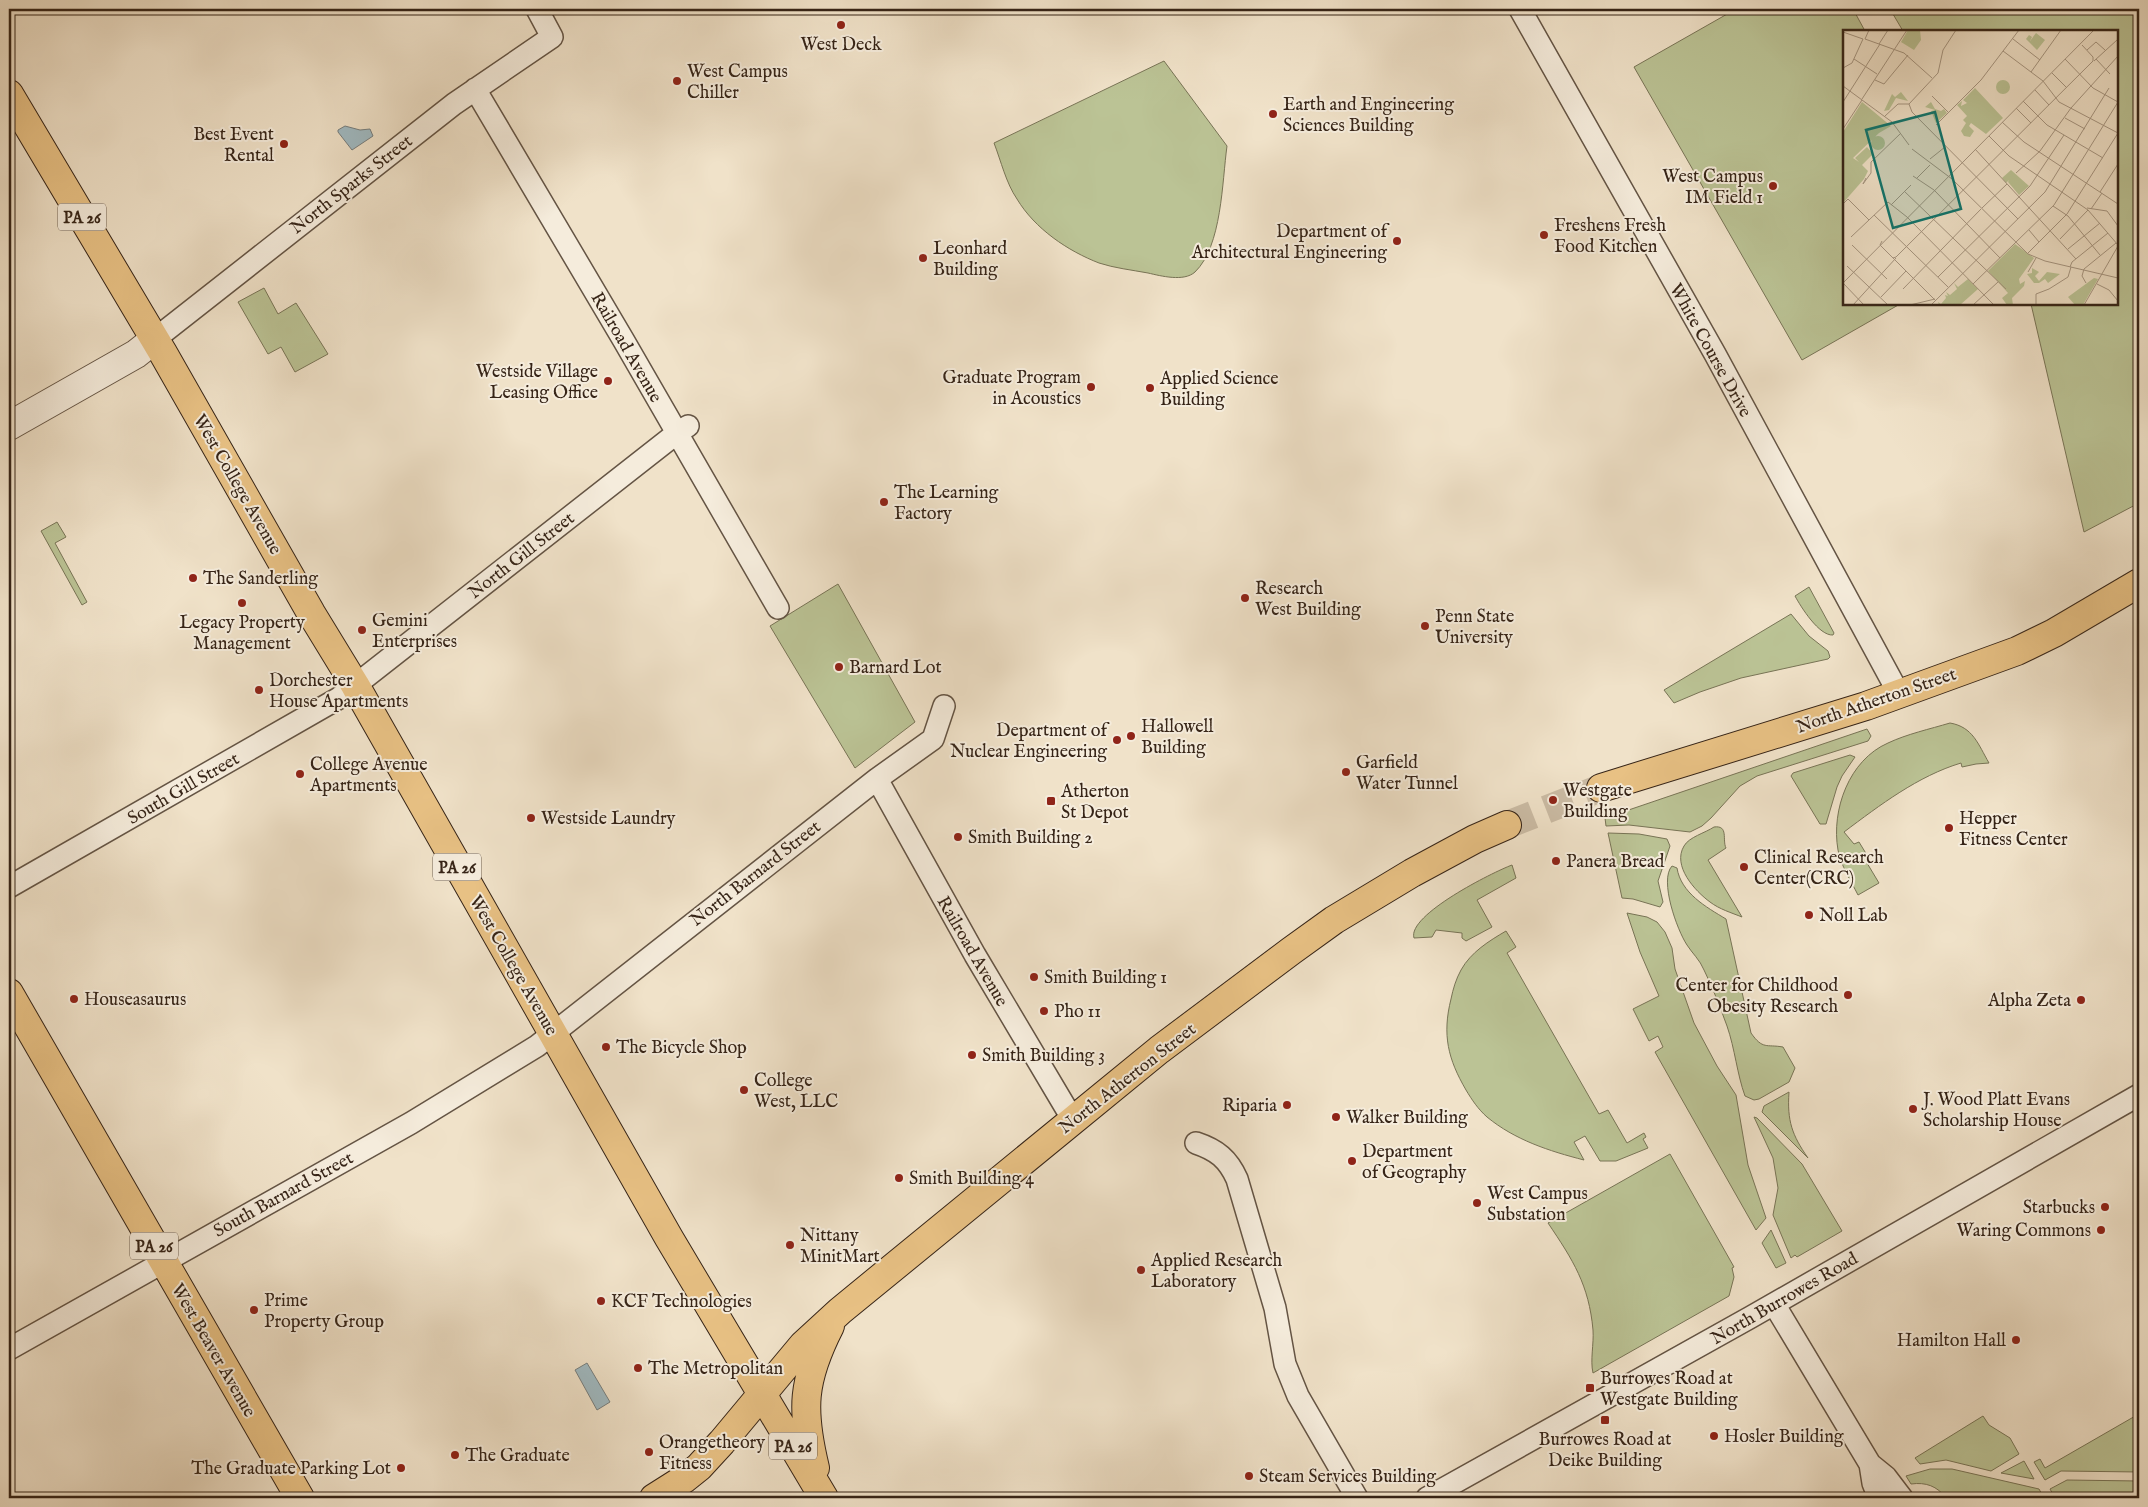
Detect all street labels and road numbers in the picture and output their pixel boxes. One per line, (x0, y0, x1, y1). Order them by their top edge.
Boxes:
street label: North Sparks Street (286, 130, 418, 240)
road number: PA 26 (58, 203, 106, 230)
street label: White Course Drive (1663, 280, 1756, 422)
street label: Railroad Avenue (585, 288, 667, 407)
street label: West College Avenue (187, 410, 286, 559)
street label: North Gill Street (464, 508, 580, 605)
street label: North Atherton Street (1793, 663, 1960, 740)
street label: South Gill Street (124, 748, 244, 831)
street label: North Barnard Street (686, 816, 826, 932)
road number: PA 26 (433, 854, 481, 880)
street label: West College Avenue (463, 891, 562, 1040)
street label: Railroad Avenue (931, 892, 1013, 1011)
street label: North Atherton Street (1055, 1018, 1201, 1140)
street label: South Barnard Street (210, 1147, 358, 1243)
road number: PA 26 (130, 1232, 178, 1260)
street label: North Burrowes Road (1707, 1248, 1863, 1351)
street label: West Beaver Avenue (165, 1280, 260, 1422)
road number: PA 26 (769, 1432, 817, 1460)

